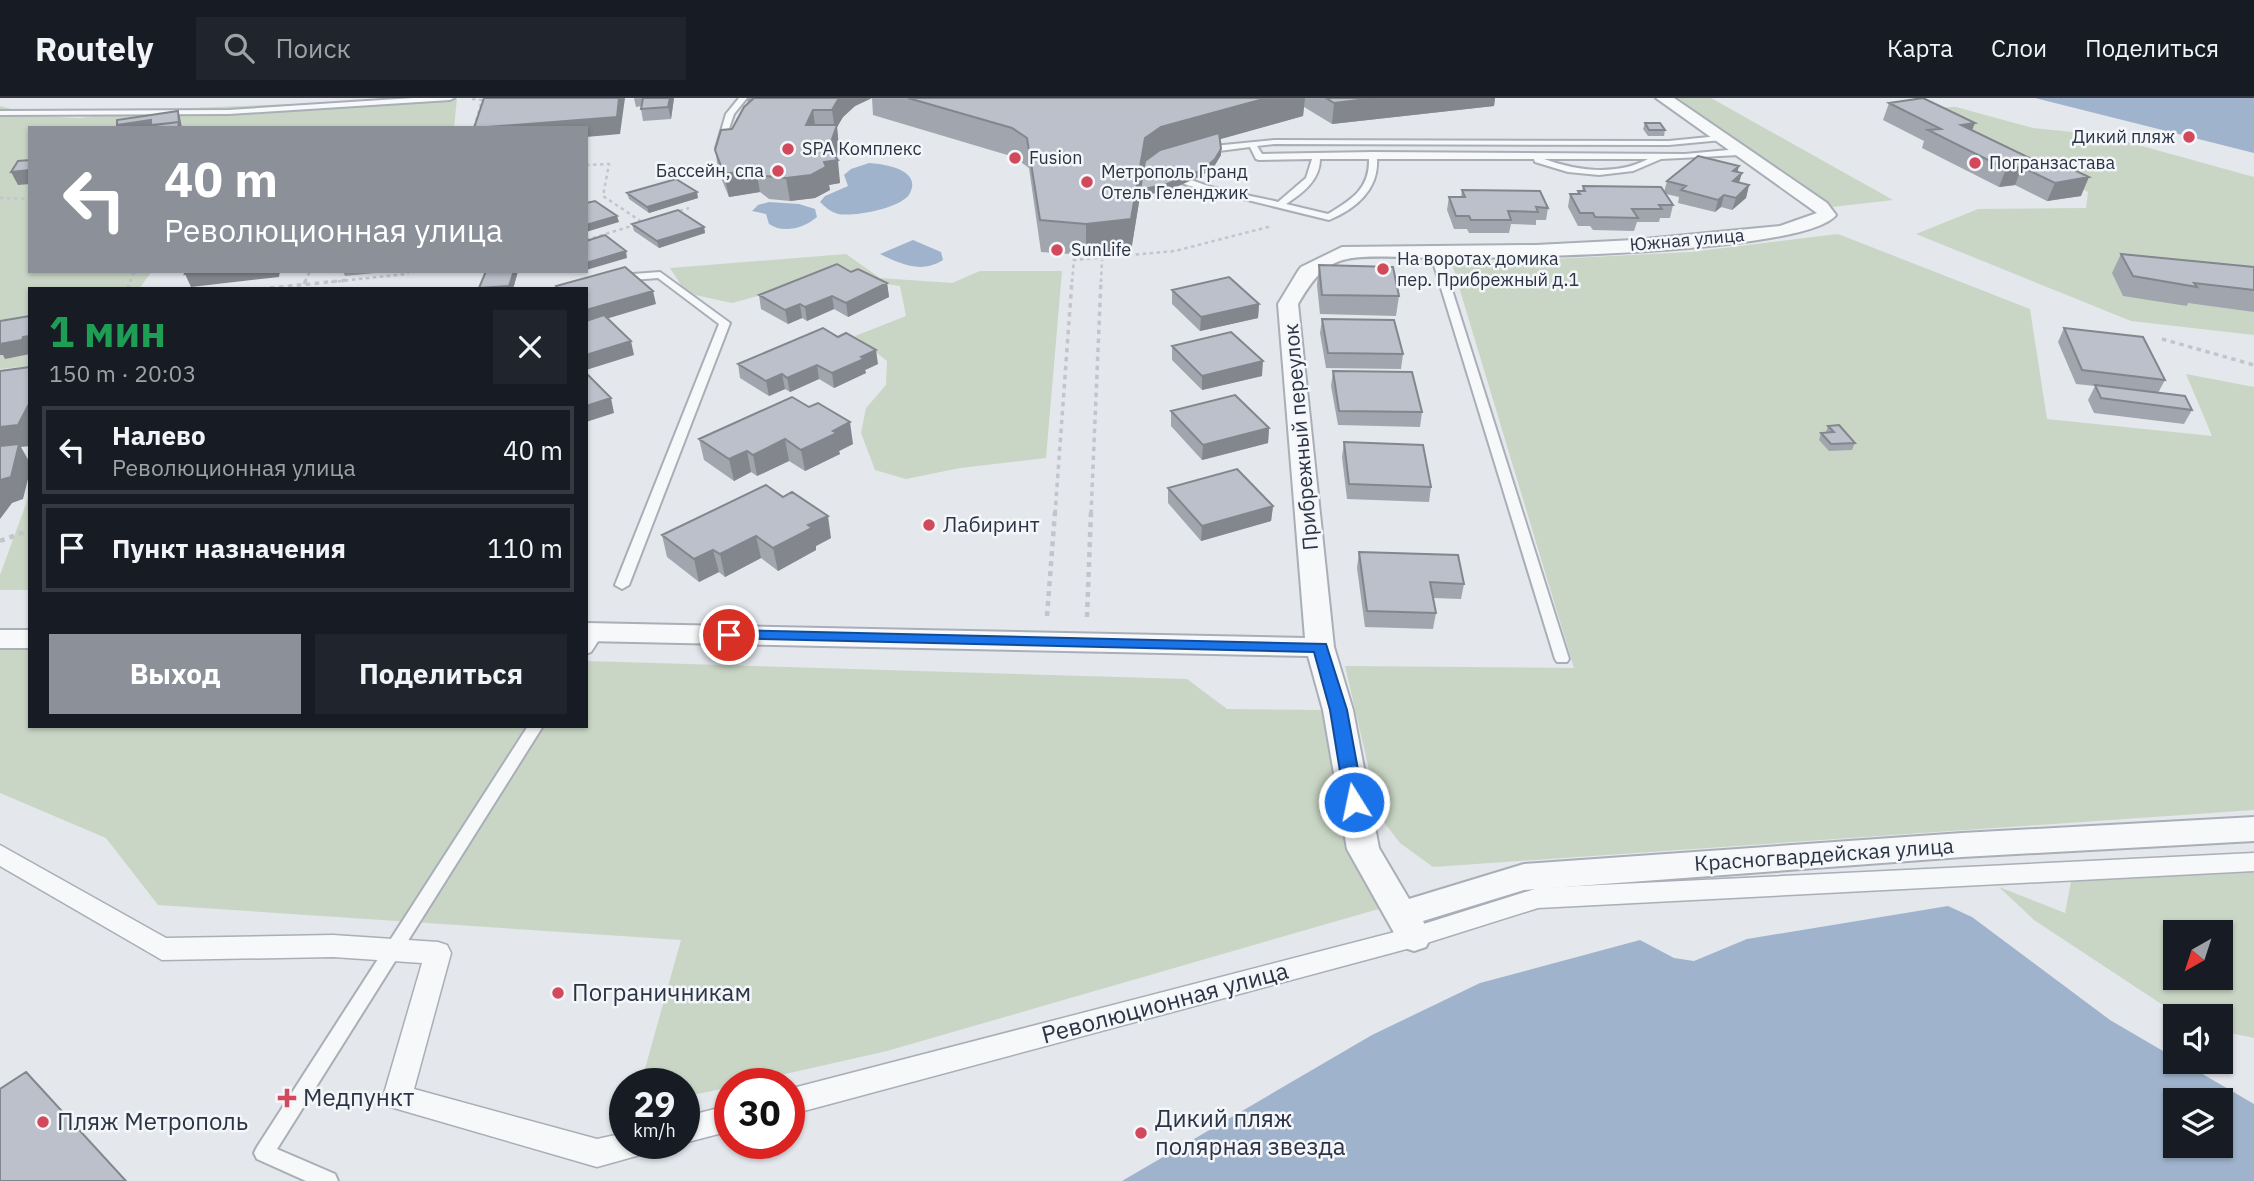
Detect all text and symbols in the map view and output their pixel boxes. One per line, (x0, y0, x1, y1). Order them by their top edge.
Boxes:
search box (196, 17, 686, 80)
text: Routely (35, 27, 154, 70)
icon: search (220, 29, 258, 67)
text: Поиск (276, 31, 351, 65)
text: Карта (1887, 32, 1953, 64)
text: Слои (1991, 32, 2047, 64)
text: Поделиться (2085, 32, 2219, 64)
place label: Дикий пляж (2072, 125, 2175, 148)
marker: Дикий пляж (2181, 129, 2197, 145)
place label: SPA Комплекс (802, 137, 921, 160)
marker: SPA Комплекс (780, 141, 796, 157)
place label: Fusion (1029, 146, 1082, 169)
text: 40 m (164, 147, 278, 210)
marker: Fusion (1007, 150, 1023, 166)
place label: Погранзастава (1989, 151, 2116, 174)
icon: left (49, 154, 140, 245)
marker: Погранзастава (1967, 155, 1983, 171)
place label: Бассейн, спа (656, 159, 764, 182)
place label: Метрополь Гранд Отель Геленджик (1101, 160, 1249, 204)
marker: Бассейн, спа (770, 163, 786, 179)
marker: Метрополь Гранд Отель Геленджик (1079, 174, 1095, 190)
text: Революционная улица (164, 209, 503, 251)
street label: Южная улица (1629, 223, 1746, 256)
place label: SunLife (1071, 238, 1131, 261)
marker: SunLife (1049, 242, 1065, 258)
place label: На воротах домика пер. Прибрежный д.1 (1397, 247, 1579, 291)
marker: На воротах домика пер. Прибрежный д.1 (1375, 261, 1391, 277)
text: 1 мин (49, 304, 166, 359)
button: close (493, 310, 567, 384)
street label: Прибрежный переулок (1276, 322, 1324, 552)
text: 150 m · 20:03 (49, 358, 196, 388)
text: Налево (112, 418, 206, 452)
icon: left (53, 431, 91, 469)
text: 40 m (503, 433, 563, 467)
text: Революционная улица (112, 452, 356, 482)
place label: Лабиринт (943, 510, 1040, 538)
marker: Лабиринт (921, 517, 937, 533)
icon: arrive (53, 529, 91, 567)
text: Пункт назначения (112, 531, 346, 565)
text: 110 m (487, 531, 563, 565)
pin (699, 605, 759, 665)
icon: arrive (710, 616, 748, 654)
button: Выход (49, 634, 301, 714)
button: Поделиться (315, 634, 567, 714)
position arrow (1317, 765, 1391, 839)
street label: Красногвардейская улица (1693, 831, 1955, 877)
north arrow (2163, 920, 2233, 990)
map controls (2163, 920, 2233, 1158)
street label: Революционная улица (1038, 954, 1292, 1050)
place label: Пограничникам (572, 976, 751, 1008)
marker: Пограничникам (550, 985, 566, 1001)
button: sound (2163, 1004, 2233, 1074)
speed limit sign: 30 (714, 1068, 805, 1159)
place label: Медпункт (303, 1081, 414, 1113)
text: 29 (633, 1081, 676, 1127)
marker: Медпункт (277, 1088, 297, 1108)
button: layers (2163, 1088, 2233, 1158)
place label: Дикий пляж полярная звезда (1155, 1102, 1346, 1162)
place label: Пляж Метрополь (57, 1105, 248, 1137)
marker: Пляж Метрополь (35, 1114, 51, 1130)
text: km/h (633, 1119, 676, 1142)
marker: Дикий пляж полярная звезда (1133, 1125, 1149, 1141)

